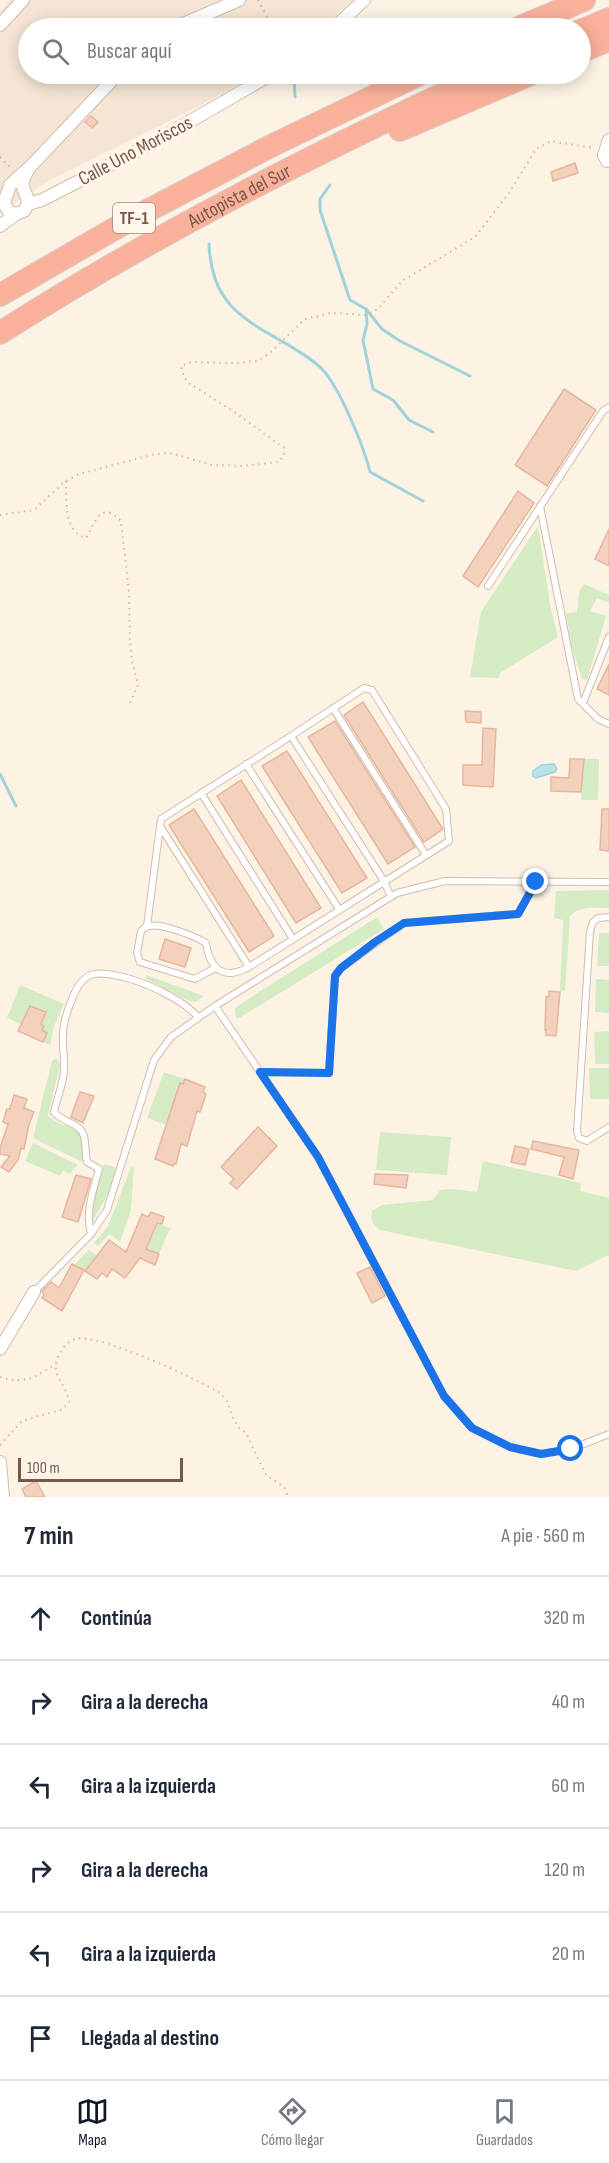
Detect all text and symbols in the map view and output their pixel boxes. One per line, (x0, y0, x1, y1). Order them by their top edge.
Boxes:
search box (18, 18, 591, 84)
icon: search (39, 35, 72, 68)
text: Buscar aquí (87, 38, 172, 65)
street label: Calle Uno Moriscos (74, 111, 197, 191)
street label: Autopista del Sur (183, 159, 295, 234)
road number: TF-1 (113, 203, 155, 233)
route end (522, 868, 548, 894)
route start (557, 1435, 583, 1461)
scale bar (18, 1455, 183, 1482)
text: 100 m (27, 1459, 60, 1478)
text: 7 min (24, 1521, 73, 1552)
text: A pie · 560 m (501, 1524, 585, 1548)
icon: ahead (24, 1602, 57, 1635)
text: Continúa (81, 1605, 152, 1632)
text: 320 m (543, 1606, 585, 1630)
icon: right (24, 1686, 57, 1719)
text: Gira a la derecha (81, 1689, 208, 1716)
text: 40 m (552, 1690, 585, 1714)
icon: left (24, 1770, 57, 1803)
text: Gira a la izquierda (81, 1773, 216, 1800)
text: 60 m (551, 1774, 585, 1798)
icon: right (24, 1854, 57, 1887)
text: Gira a la derecha (81, 1857, 208, 1884)
text: 120 m (545, 1858, 585, 1882)
icon: left (24, 1938, 57, 1971)
text: Gira a la izquierda (81, 1941, 216, 1968)
text: 20 m (552, 1942, 585, 1966)
icon: arrive (24, 2022, 57, 2055)
text: Llegada al destino (81, 2025, 219, 2052)
tab: Mapa (76, 2095, 109, 2150)
tab: Cómo llegar (261, 2095, 324, 2150)
tab: Guardados (476, 2095, 533, 2150)

